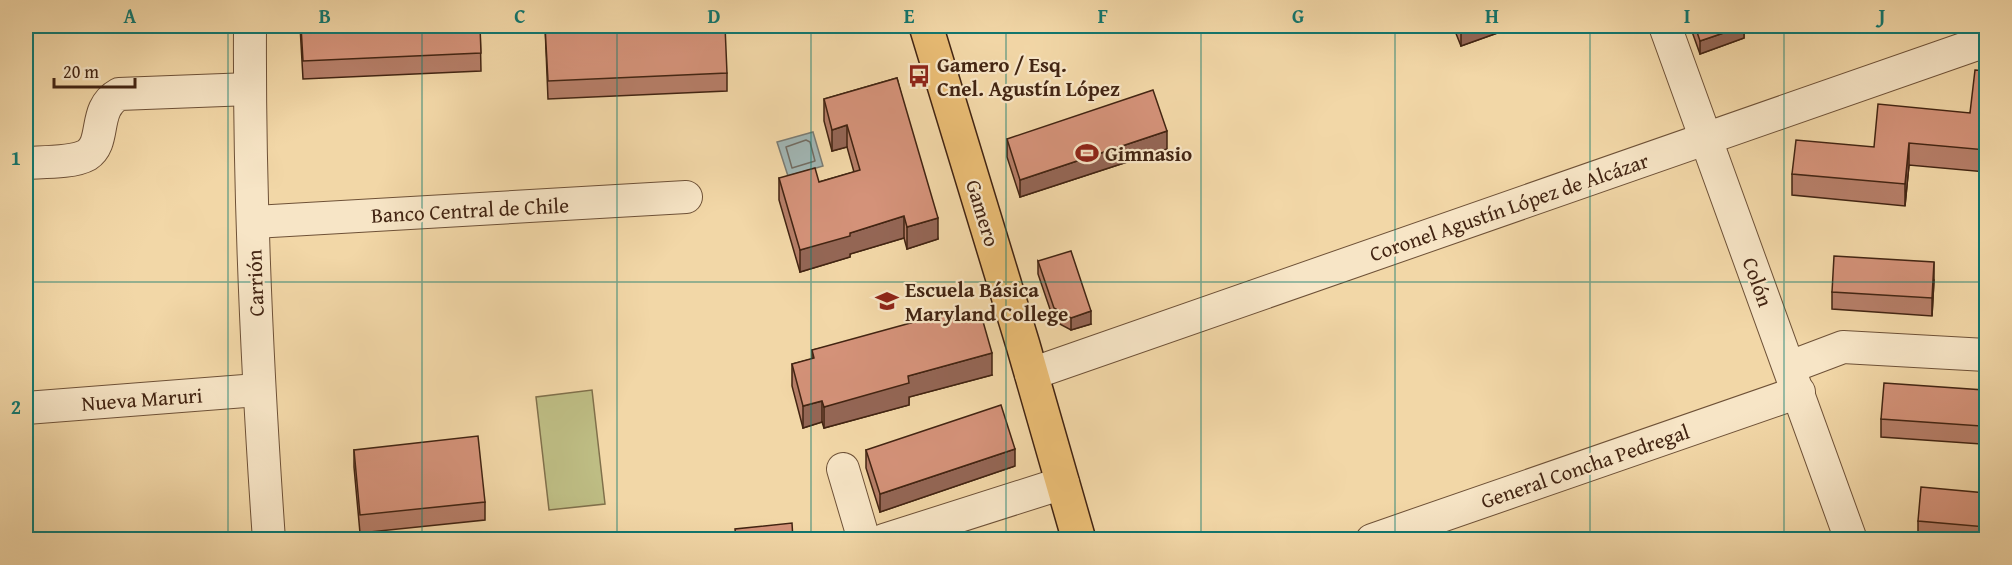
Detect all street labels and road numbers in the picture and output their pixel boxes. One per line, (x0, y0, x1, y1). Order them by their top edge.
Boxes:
street label: Coronel Agustín López de Alcázar (1365, 145, 1653, 269)
street label: Gamero (958, 176, 1008, 250)
street label: Banco Central de Chile (370, 189, 570, 231)
street label: Carrión (238, 249, 272, 317)
street label: Colón (1735, 253, 1781, 311)
street label: Nueva Maruri (80, 379, 204, 419)
street label: General Concha Pedregal (1476, 416, 1694, 516)

